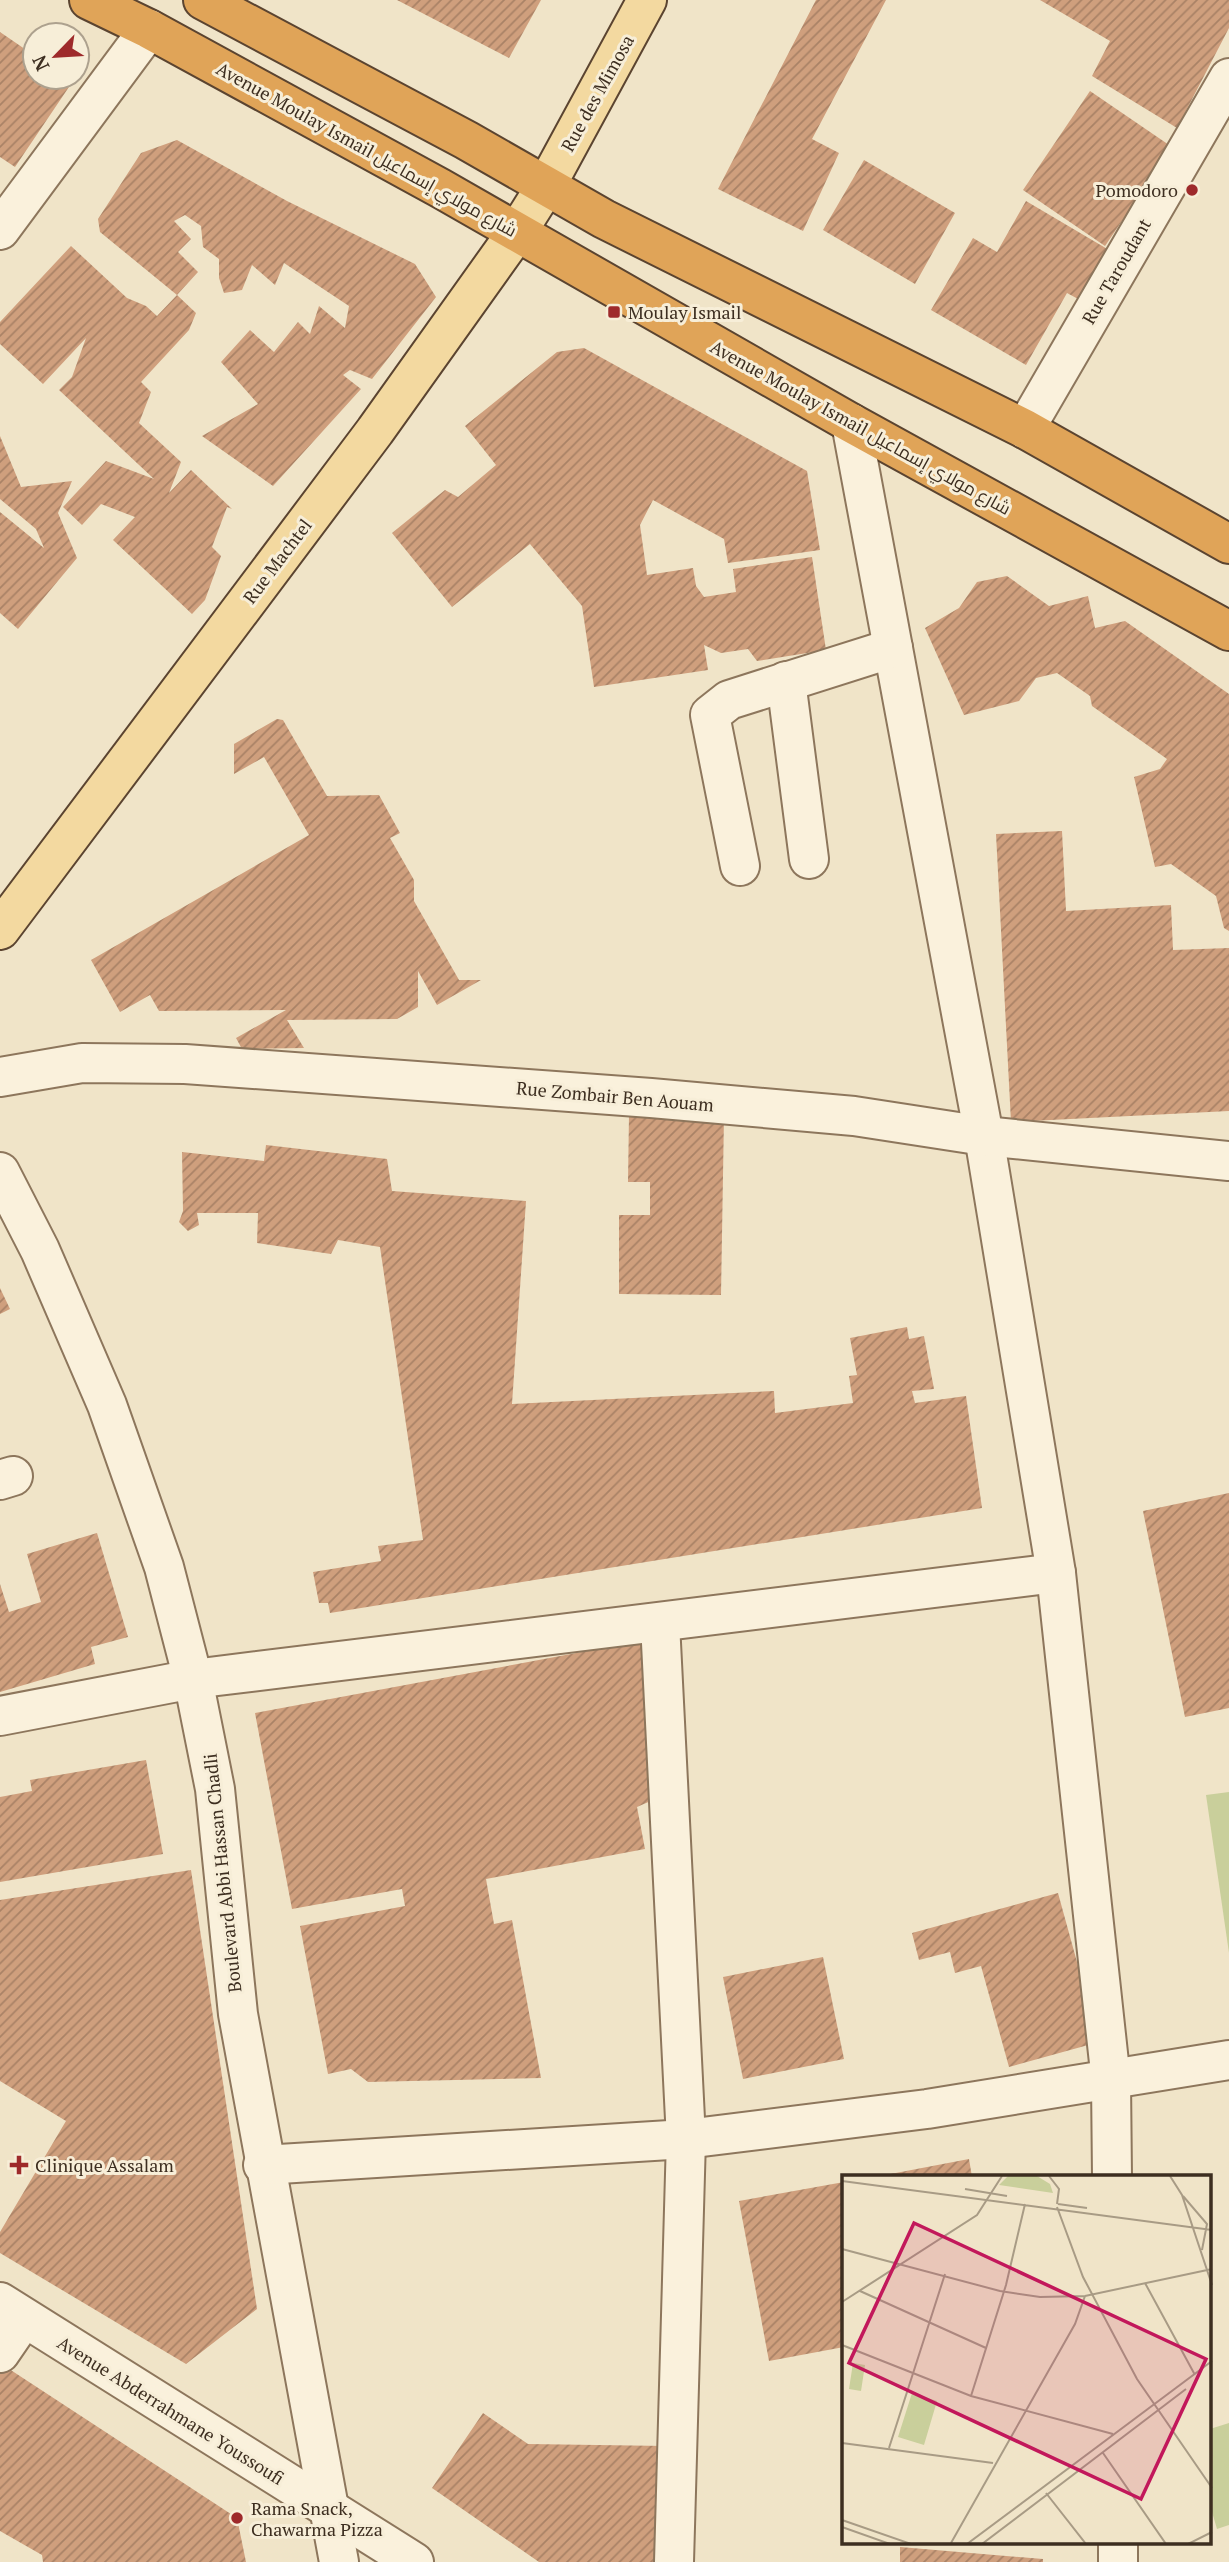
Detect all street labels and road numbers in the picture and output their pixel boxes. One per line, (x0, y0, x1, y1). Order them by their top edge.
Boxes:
street label: Rue des Mimosa (555, 30, 639, 156)
street label: Avenue Moulay Ismail شارع مولاي إسماعيل (211, 56, 522, 245)
street label: Rue Taroudant (1076, 213, 1156, 328)
street label: Avenue Moulay Ismail شارع مولاي إسماعيل (705, 334, 1016, 523)
street label: Rue Machtel (237, 514, 317, 608)
street label: Rue Zombair Ben Aouam (515, 1075, 715, 1117)
street label: Boulevard Abbi Hassan Chadli (198, 1752, 246, 1994)
street label: Avenue Abderrahmane Youssoufi (53, 2330, 289, 2490)

